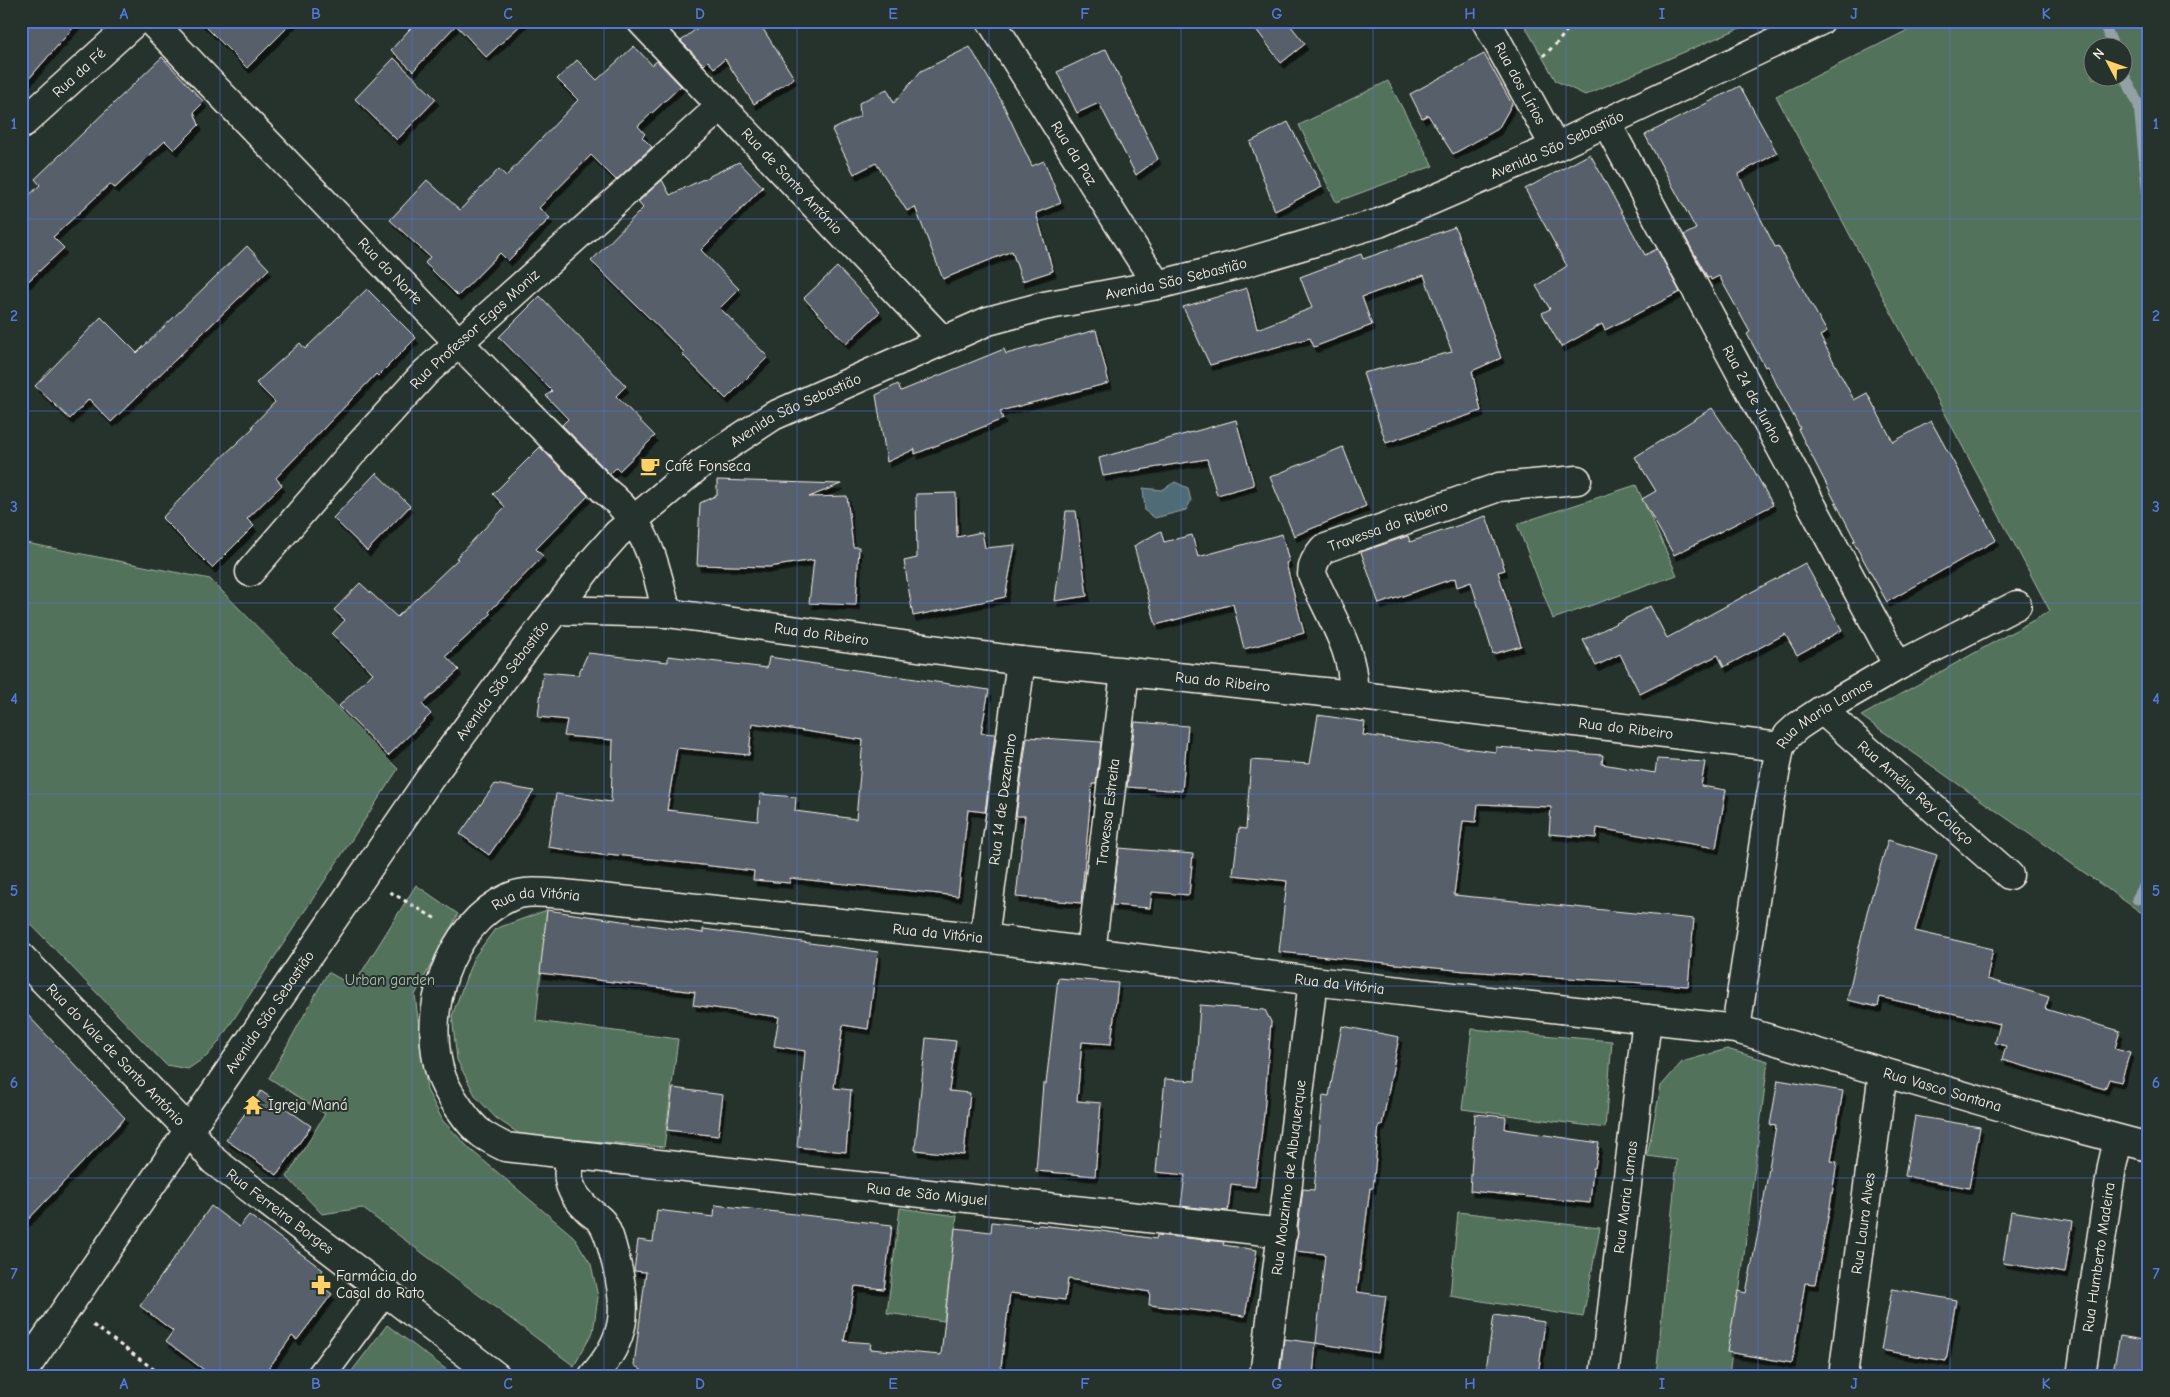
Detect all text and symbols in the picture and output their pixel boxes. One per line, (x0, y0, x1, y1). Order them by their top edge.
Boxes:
text: A (120, 5, 129, 23)
text: B (311, 5, 321, 23)
text: C (503, 5, 513, 23)
text: D (695, 5, 705, 23)
text: E (888, 5, 898, 23)
text: F (1080, 5, 1090, 23)
text: G (1271, 5, 1283, 23)
text: H (1464, 5, 1476, 23)
text: I (1659, 5, 1665, 23)
text: J (1850, 5, 1858, 23)
text: K (2041, 5, 2051, 23)
north arrow (2082, 38, 2132, 88)
street label: Rua dos Lírios (1490, 39, 1550, 127)
street label: Rua da Fé (49, 44, 110, 101)
text: N (2089, 45, 2108, 63)
street label: Avenida São Sebastião (1487, 107, 1627, 183)
text: 1 (11, 115, 17, 133)
text: 1 (2153, 115, 2159, 133)
street label: Rua da Paz (1047, 118, 1101, 189)
street label: Rua de Santo António (738, 124, 846, 238)
street label: Rua do Norte (354, 234, 427, 308)
street label: Avenida São Sebastião (1104, 254, 1249, 303)
street label: Rua Professor Egas Moniz (406, 265, 543, 393)
text: 2 (10, 307, 18, 325)
text: 2 (2152, 307, 2160, 325)
street label: Rua 24 de Junho (1718, 342, 1786, 446)
street label: Avenida São Sebastião (727, 369, 864, 451)
cafe icon: Café Fonseca (639, 455, 661, 477)
place label: Café Fonseca (665, 457, 751, 475)
street label: Travessa do Ribeiro (1326, 497, 1450, 556)
text: 3 (10, 498, 18, 516)
text: 3 (2152, 498, 2160, 516)
street label: Avenida São Sebastião (452, 617, 553, 744)
street label: Rua do Ribeiro (773, 619, 870, 649)
street label: Rua do Ribeiro (1174, 668, 1271, 695)
street label: Rua Maria Lamas (1772, 674, 1875, 752)
text: 4 (10, 690, 18, 708)
text: 4 (2152, 690, 2160, 708)
street label: Rua do Ribeiro (1578, 714, 1674, 743)
street label: Rua 14 de Dezembro (985, 732, 1020, 866)
street label: Rua Amélia Rey Colaço (1854, 737, 1978, 849)
street label: Travessa Estreita (1093, 757, 1123, 867)
text: 5 (10, 882, 18, 900)
text: 5 (2152, 882, 2160, 900)
street label: Rua da Vitória (488, 883, 581, 914)
street label: Rua da Vitória (892, 920, 984, 947)
street label: Avenida São Sebastião (221, 947, 318, 1077)
street label: Rua da Vitória (1294, 970, 1386, 998)
park label: Urban garden (345, 971, 435, 989)
street label: Rua do Vale de Santo António (43, 980, 189, 1129)
street label: Rua Vasco Santana (1881, 1064, 2004, 1115)
text: 6 (10, 1074, 18, 1092)
text: 6 (2152, 1074, 2160, 1092)
street label: Rua Mouzinho de Albuquerque (1268, 1078, 1310, 1276)
temple icon: Igreja Maná (242, 1094, 264, 1116)
place label: Igreja Maná (268, 1096, 348, 1114)
street label: Rua Maria Lamas (1610, 1140, 1641, 1255)
street label: Rua Ferreira Borges (223, 1165, 337, 1258)
street label: Rua Laura Alves (1847, 1171, 1879, 1275)
street label: Rua de São Miguel (866, 1179, 988, 1209)
street label: Rua Humberto Madeira (2079, 1181, 2118, 1333)
text: 7 (10, 1265, 18, 1283)
text: 7 (2152, 1265, 2160, 1283)
place label: Farmácia do Casal do Rato (336, 1267, 424, 1302)
pharmacy icon: Farmácia do Casal do Rato (310, 1274, 332, 1296)
text: A (120, 1375, 129, 1393)
text: B (311, 1375, 321, 1393)
text: C (503, 1375, 513, 1393)
text: D (695, 1375, 705, 1393)
text: E (888, 1375, 898, 1393)
text: F (1080, 1375, 1090, 1393)
text: G (1271, 1375, 1283, 1393)
text: H (1464, 1375, 1476, 1393)
text: I (1659, 1375, 1665, 1393)
text: J (1850, 1375, 1858, 1393)
text: K (2041, 1375, 2051, 1393)

